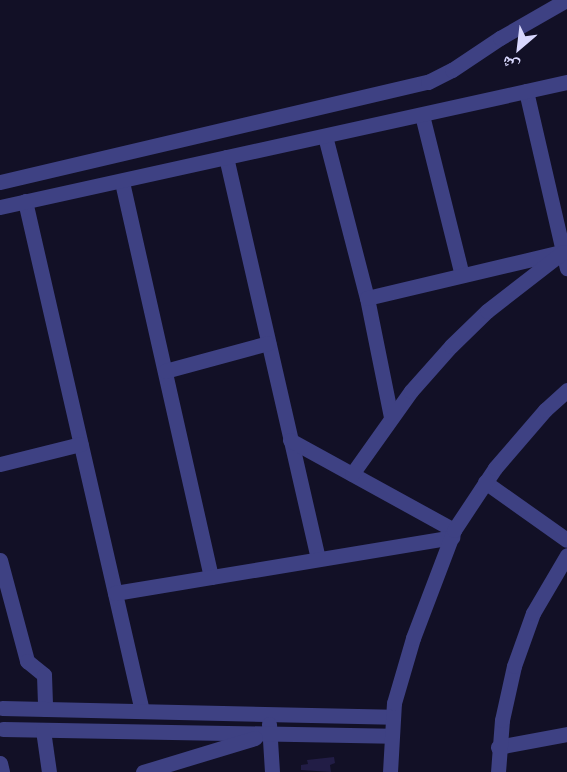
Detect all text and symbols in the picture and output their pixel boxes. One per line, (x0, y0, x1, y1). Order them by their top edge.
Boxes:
north arrow (489, 18, 549, 78)
text: ش (498, 51, 523, 77)

